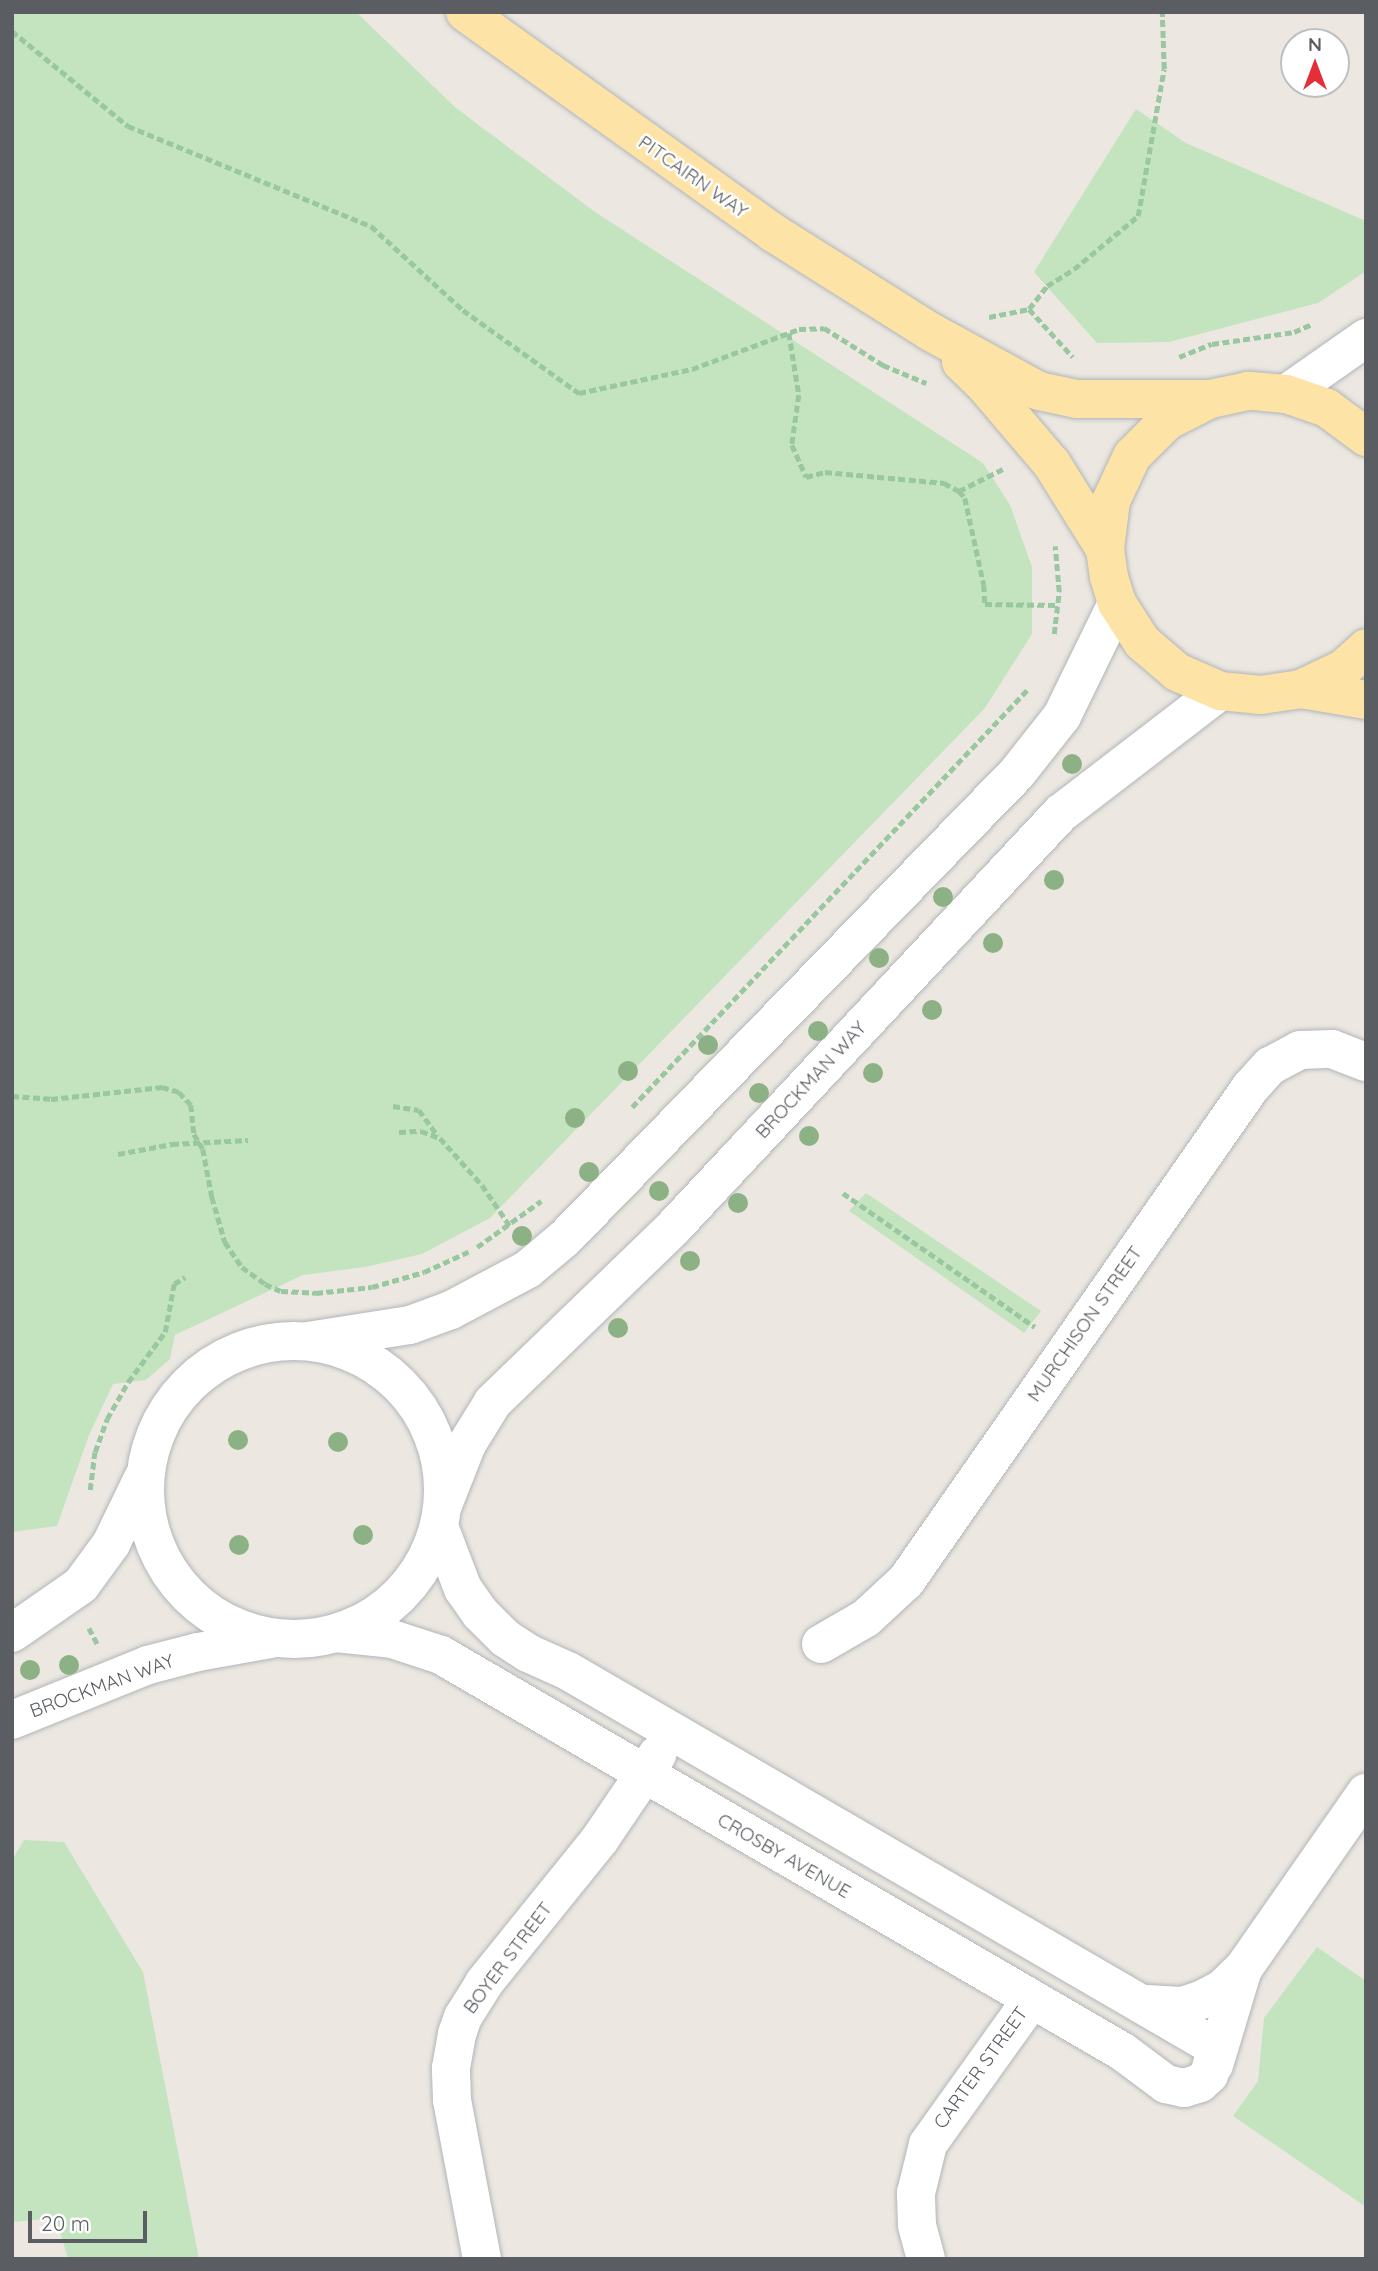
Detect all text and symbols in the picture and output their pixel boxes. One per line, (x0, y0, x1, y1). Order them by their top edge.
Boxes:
north arrow (1280, 28, 1350, 98)
text: N (1308, 32, 1322, 56)
street label: PITCAIRN WAY (634, 131, 752, 223)
street label: BROCKMAN WAY (751, 1017, 871, 1143)
street label: MURCHISON STREET (1023, 1242, 1147, 1406)
street label: BROCKMAN WAY (27, 1649, 177, 1723)
street label: CROSBY AVENUE (713, 1809, 855, 1903)
street label: BOYER STREET (459, 1898, 557, 2018)
street label: CARTER STREET (929, 2003, 1033, 2133)
scale bar (32, 2198, 150, 2242)
text: 20 m (41, 2210, 90, 2236)

